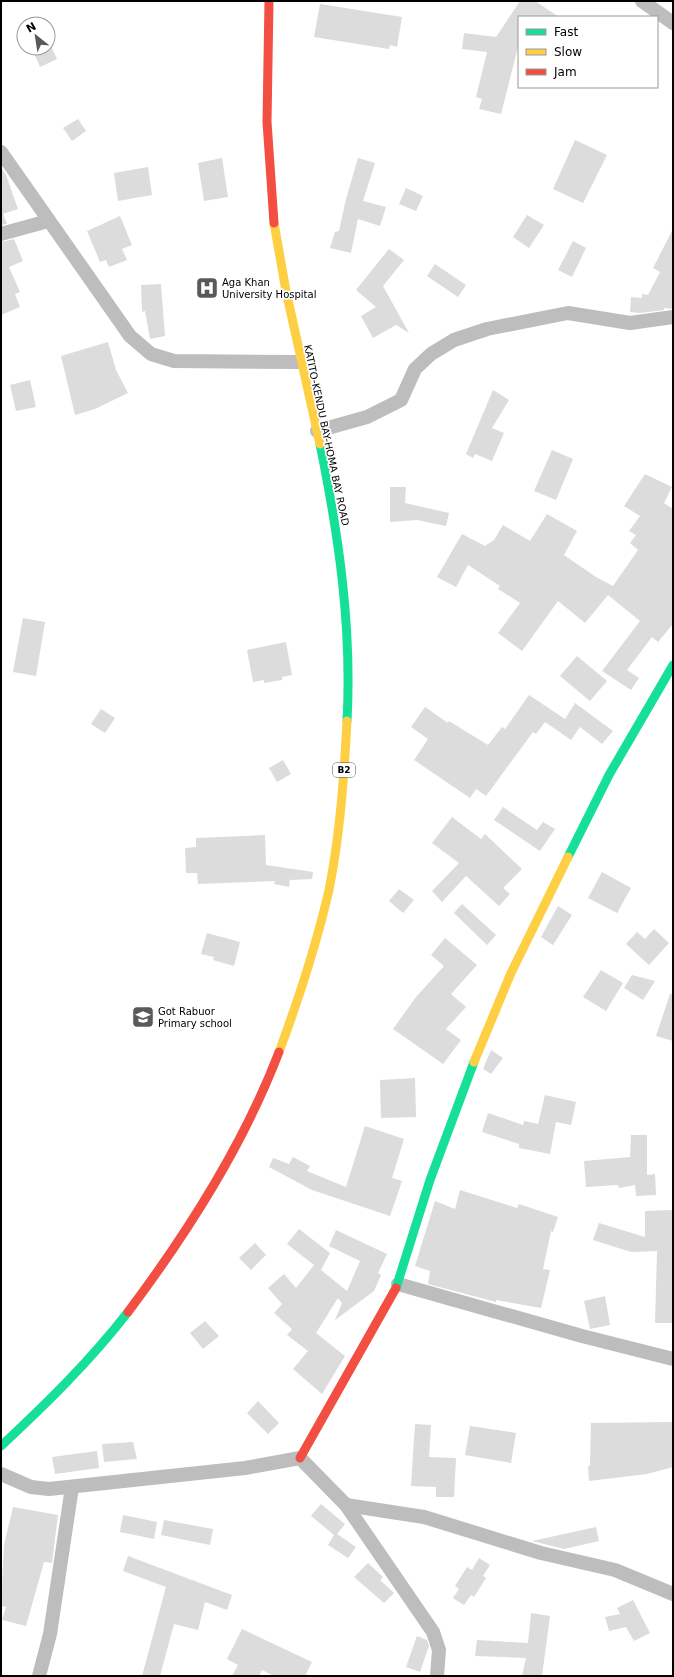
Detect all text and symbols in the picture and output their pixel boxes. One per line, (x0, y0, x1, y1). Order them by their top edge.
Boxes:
north arrow (16, 16, 56, 56)
legend (518, 16, 658, 88)
text: N (24, 20, 38, 36)
text: Fast (554, 25, 578, 39)
text: Slow (554, 45, 582, 59)
text: Jam (553, 65, 577, 79)
hospital icon: Aga Khan University Hospital (194, 275, 220, 301)
place label: Aga Khan University Hospital (222, 277, 316, 300)
street label: KATITO-KENDU BAY-HOMA BAY ROAD (302, 344, 351, 527)
road number: B2 (333, 763, 355, 777)
school or university icon: Got Rabuor Primary school (130, 1004, 156, 1030)
place label: Got Rabuor Primary school (158, 1006, 232, 1029)

